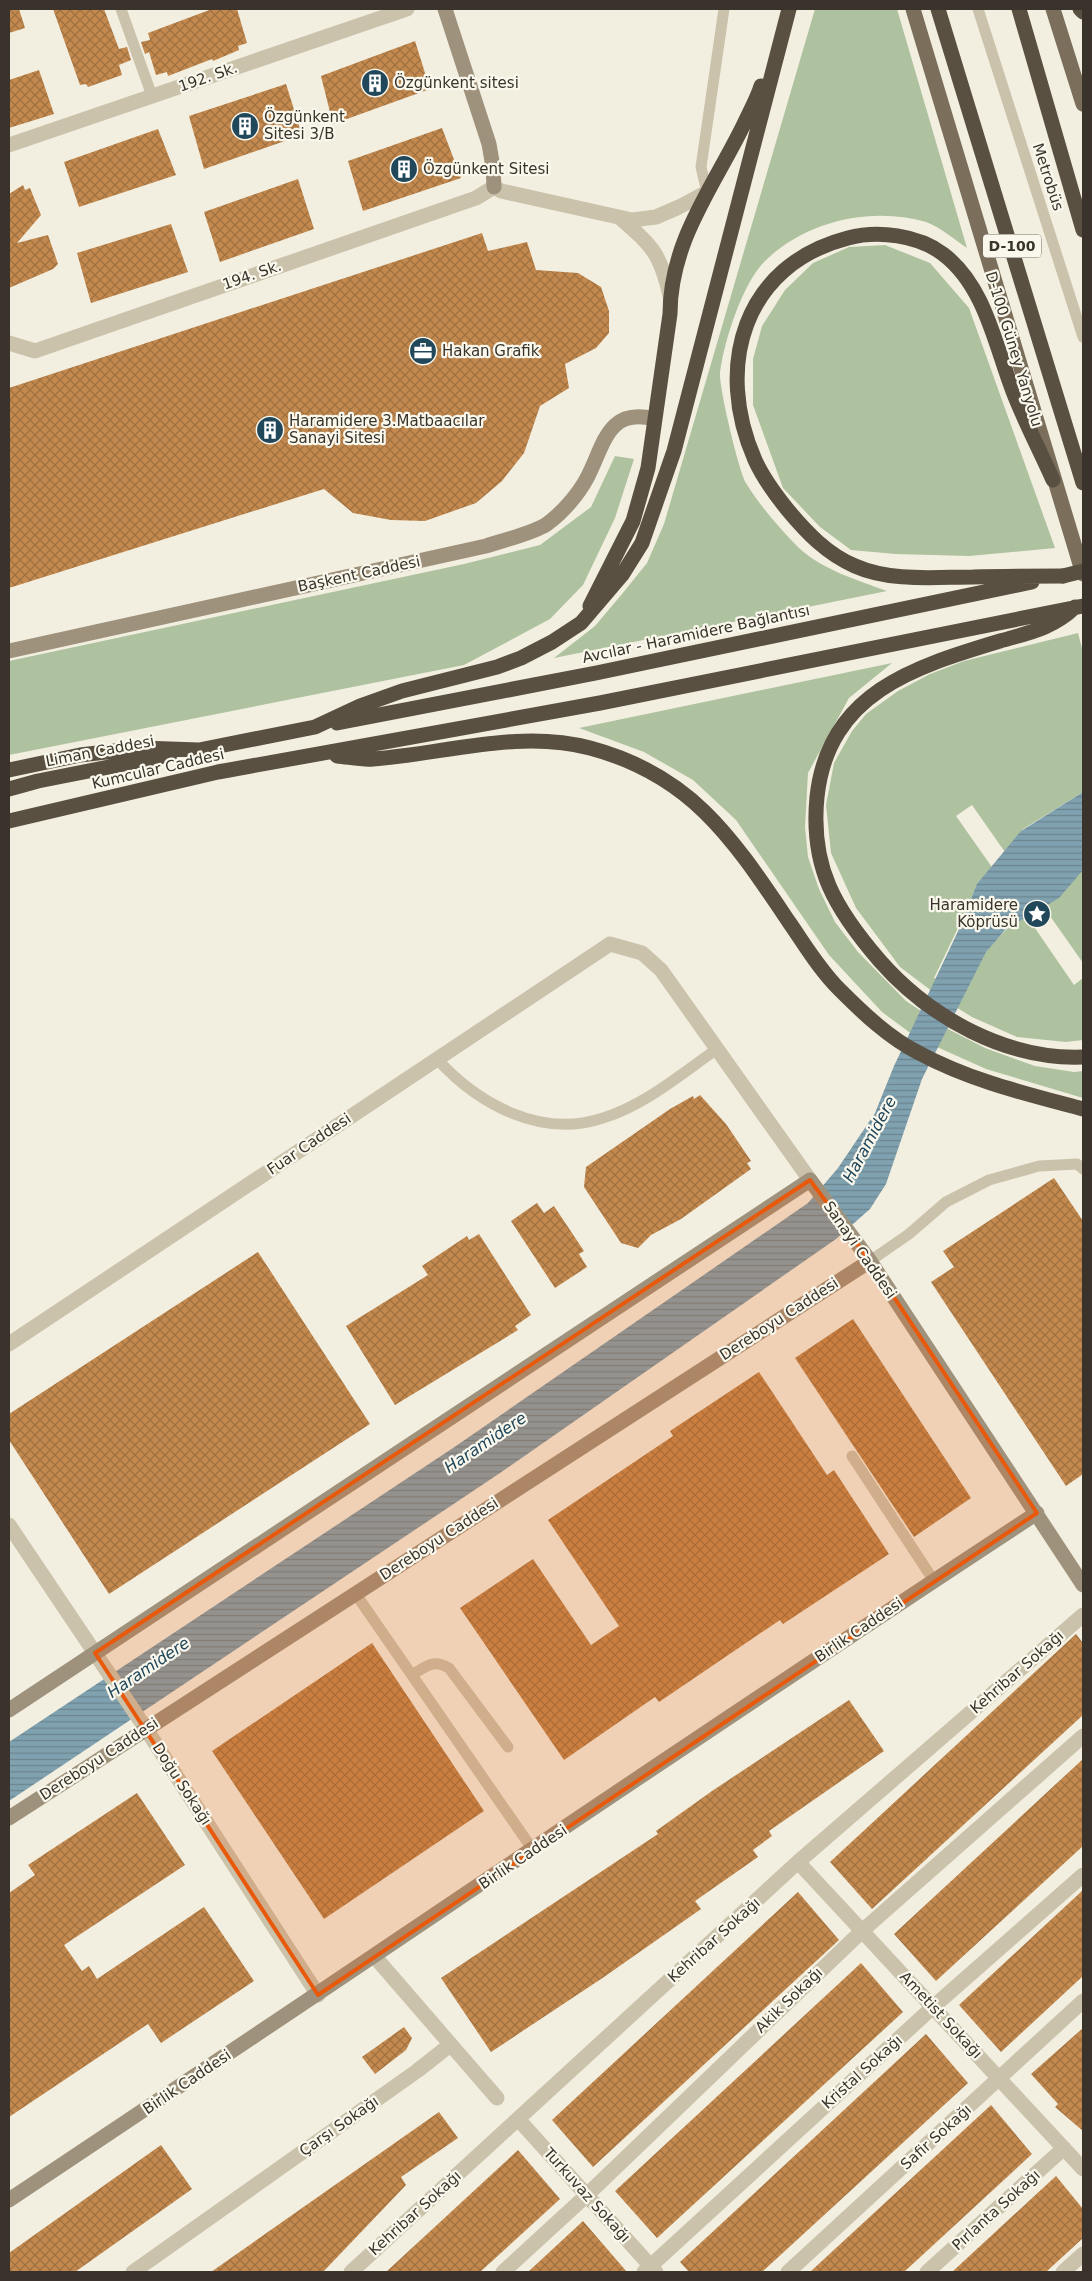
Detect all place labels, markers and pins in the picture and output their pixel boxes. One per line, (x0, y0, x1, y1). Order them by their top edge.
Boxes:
building icon: Özgünkent sitesi (360, 68, 390, 98)
place label: Özgünkent sitesi (394, 73, 519, 92)
place label: Özgünkent Sitesi 3/B (264, 107, 345, 143)
building icon: Özgünkent Sitesi 3/B (230, 111, 260, 141)
building icon: Özgünkent Sitesi (389, 154, 419, 184)
place label: Özgünkent Sitesi (423, 159, 550, 178)
office icon: Hakan Grafik (408, 336, 438, 366)
place label: Hakan Grafik (442, 342, 540, 360)
place label: Haramidere 3.Matbaacılar Sanayi Sitesi (289, 412, 485, 447)
building icon: Haramidere 3.Matbaacılar Sanayi Sitesi (255, 415, 285, 445)
place label: Haramidere Köprüsü (930, 896, 1018, 931)
place icon: Haramidere Köprüsü (1022, 899, 1052, 929)

